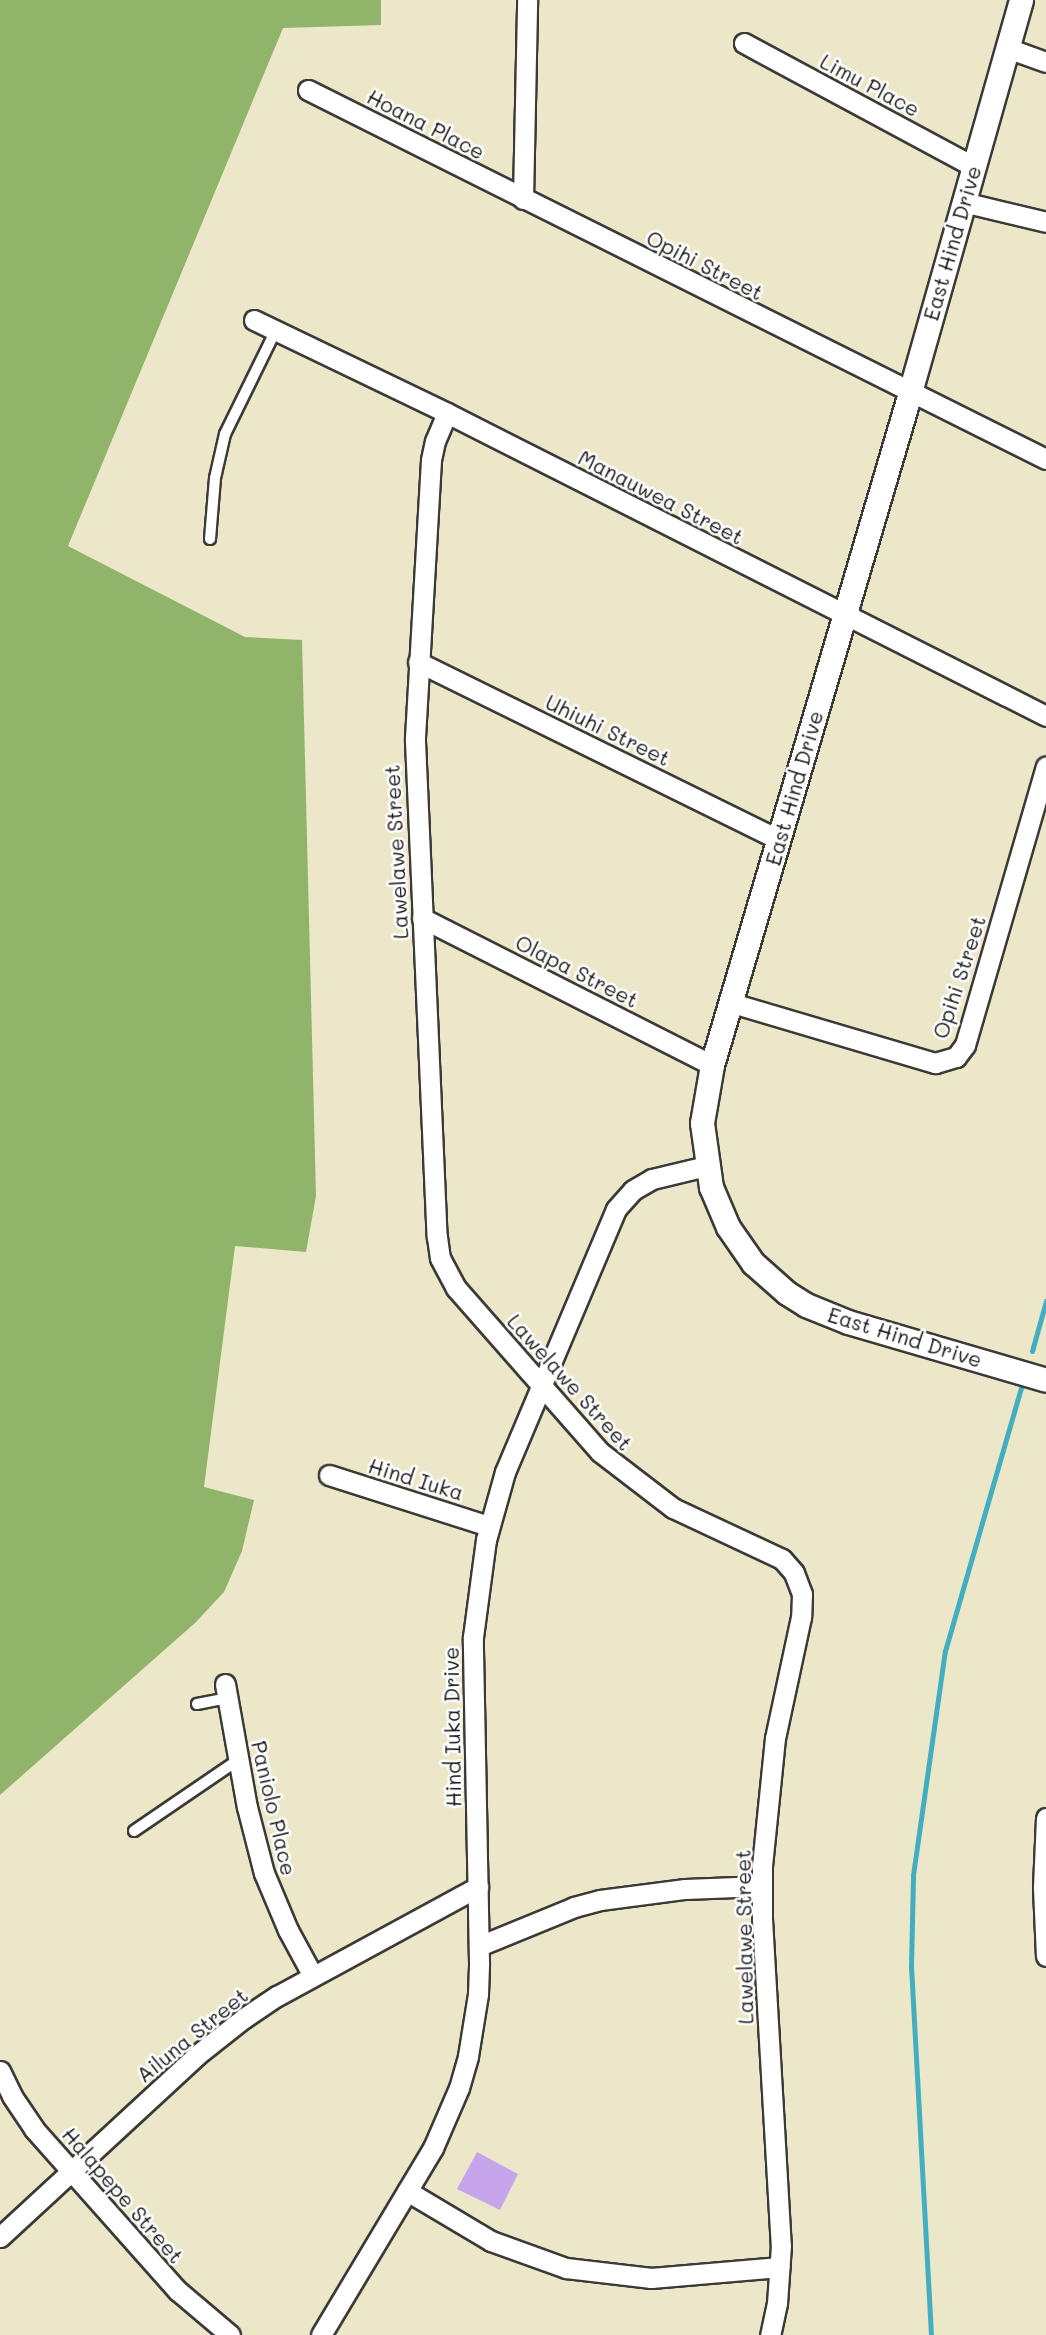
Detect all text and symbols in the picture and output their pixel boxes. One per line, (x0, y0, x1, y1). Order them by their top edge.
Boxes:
street label: Limu Place (816, 48, 924, 122)
street label: Hoana Place (363, 84, 489, 164)
street label: East Hind Drive (918, 163, 986, 323)
street label: Opihi Street (642, 225, 768, 305)
street label: Manauwea Street (574, 444, 748, 550)
street label: Uhiuhi Street (542, 689, 674, 771)
street label: East Hind Drive (760, 708, 828, 868)
street label: Lawelawe Street (379, 764, 413, 940)
street label: Opihi Street (927, 912, 991, 1042)
street label: Olapa Street (511, 929, 643, 1013)
street label: East Hind Drive (825, 1302, 985, 1372)
street label: Lawelawe Street (502, 1309, 638, 1455)
street label: Hind Iuka (365, 1453, 467, 1505)
street label: Hind Iuka Drive (438, 1647, 466, 1807)
street label: Paniolo Place (246, 1738, 302, 1878)
street label: Lawelawe Street (730, 1849, 758, 2025)
street label: Ailuna Street (131, 1982, 253, 2088)
street label: Halapepe Street (57, 2122, 189, 2268)

